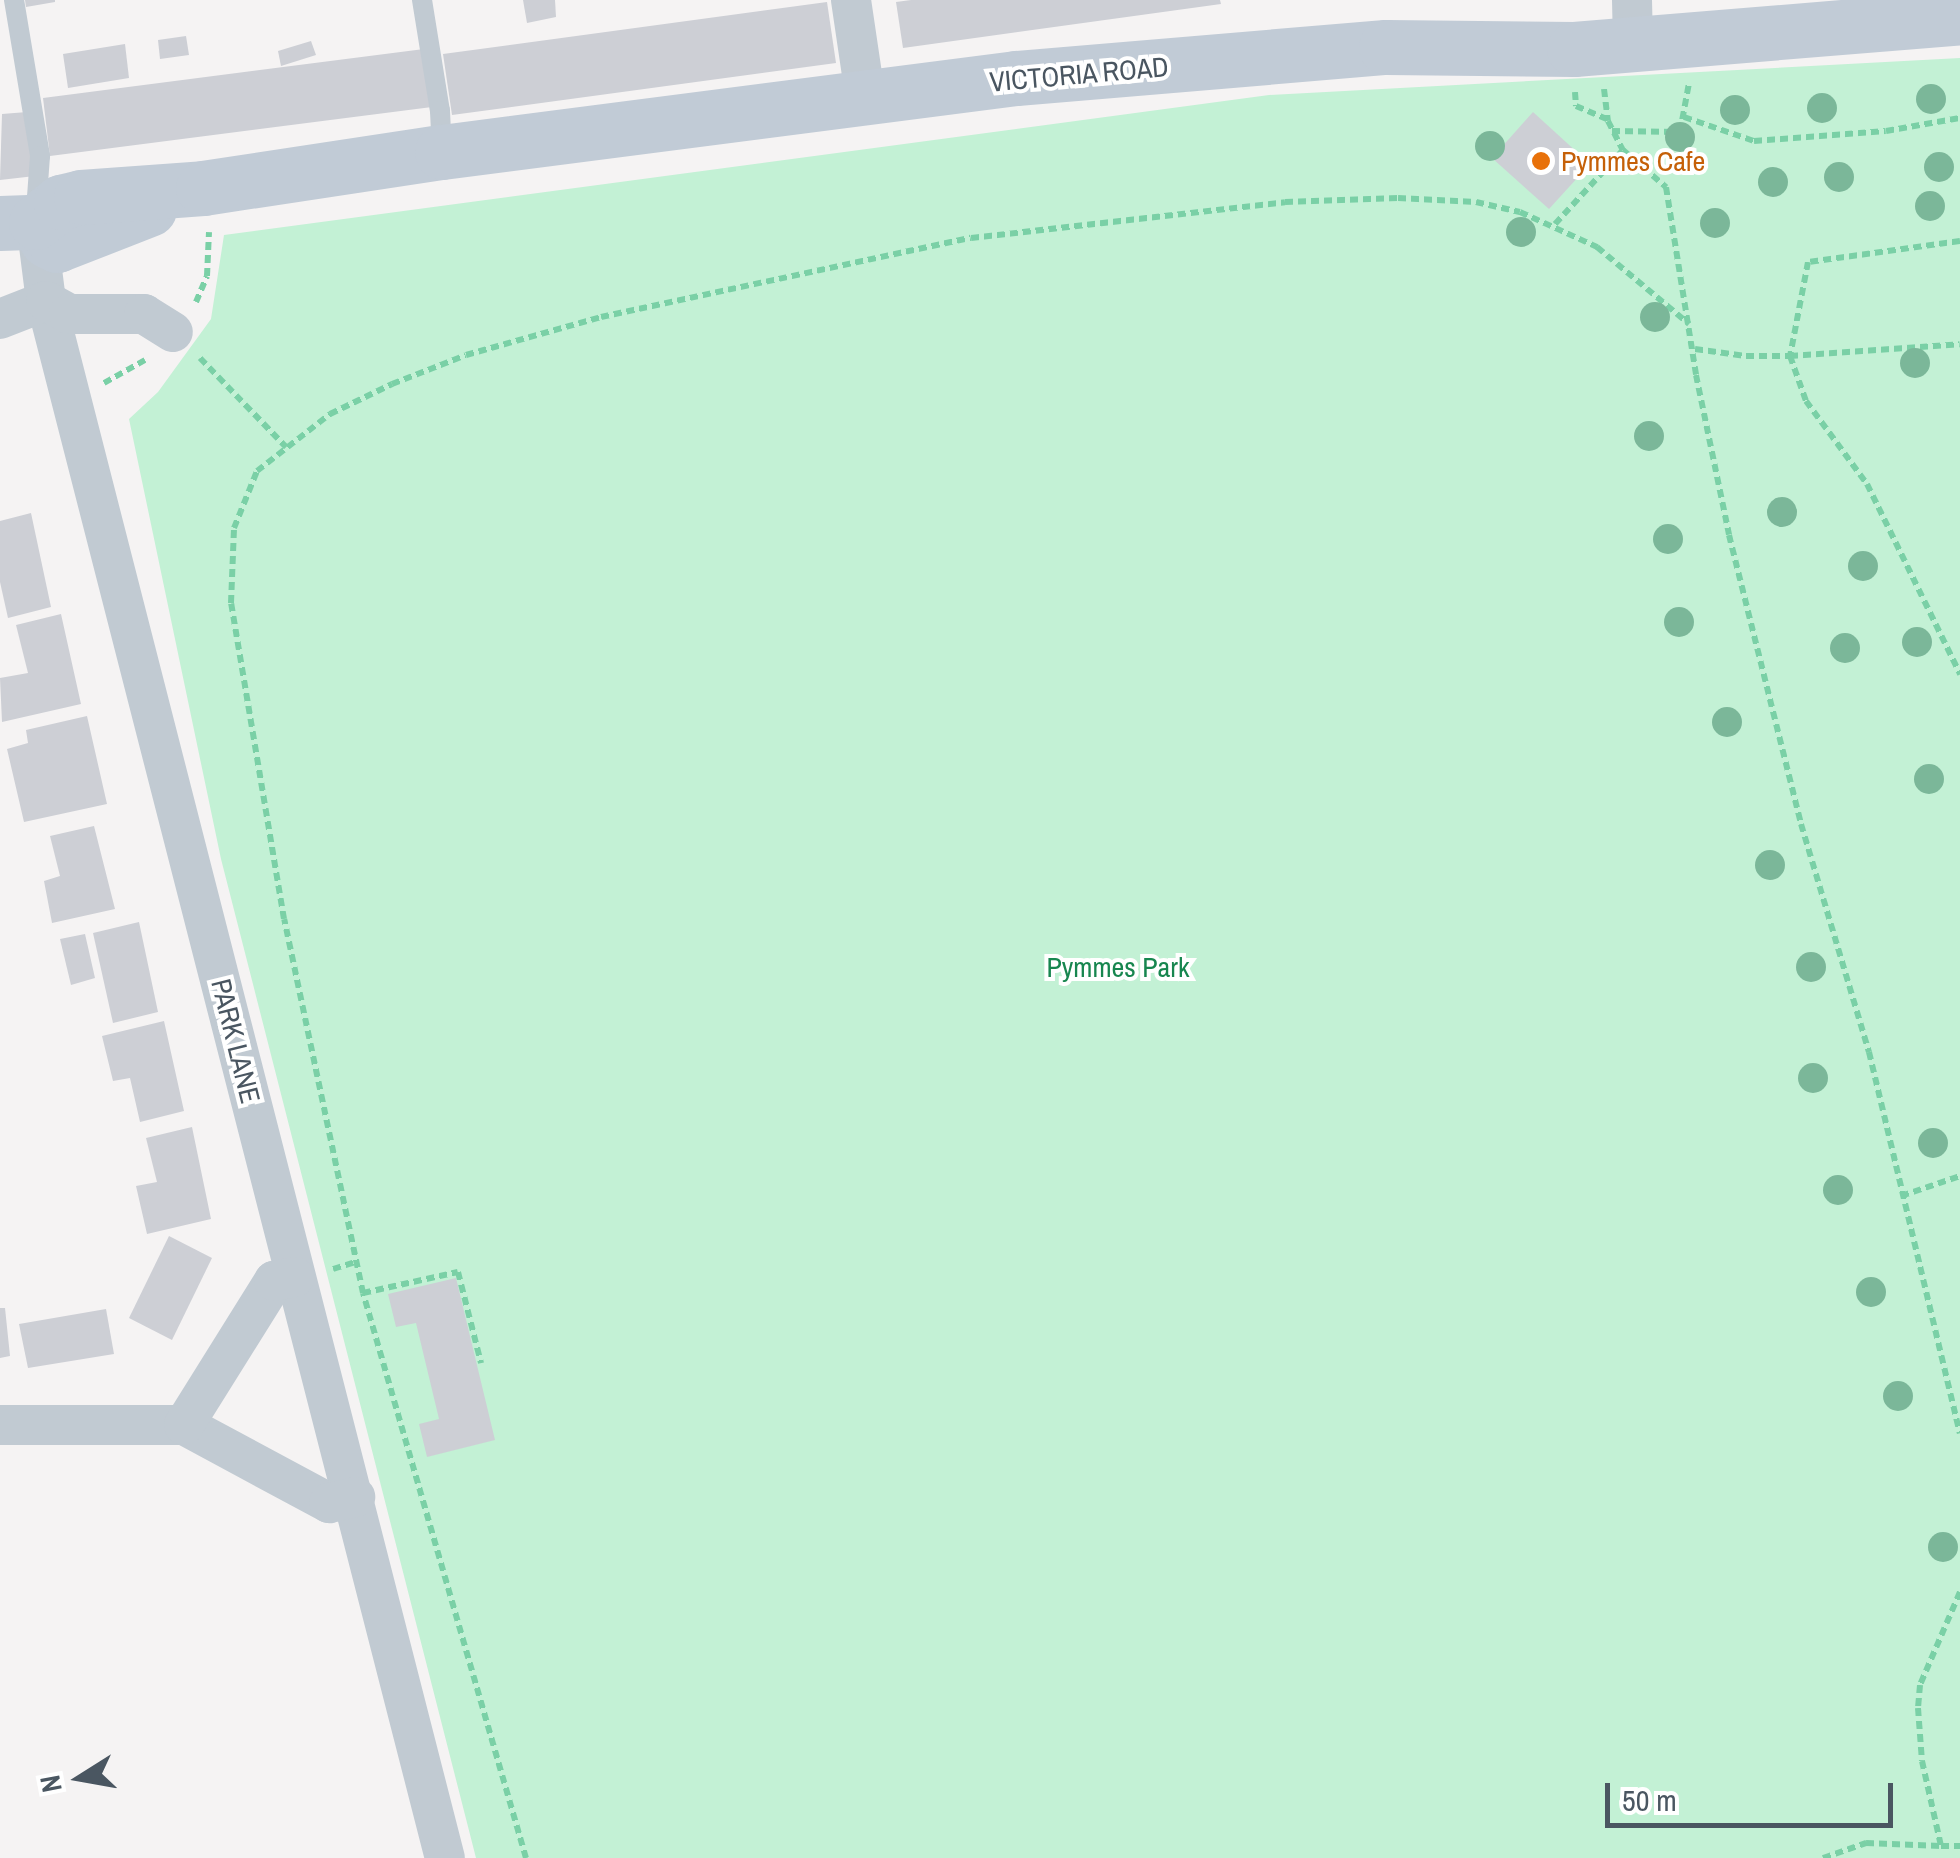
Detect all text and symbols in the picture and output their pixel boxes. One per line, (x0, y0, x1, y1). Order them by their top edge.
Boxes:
street label: VICTORIA ROAD (987, 49, 1171, 99)
place label: Pymmes Cafe (1561, 144, 1705, 178)
marker: Pymmes Cafe (1530, 150, 1552, 172)
park label: Pymmes Park (1047, 950, 1189, 984)
street label: PARK LANE (204, 975, 268, 1107)
north arrow (30, 1728, 130, 1828)
scale bar (1610, 1763, 1898, 1825)
text: N (30, 1772, 71, 1795)
text: 50 m (1622, 1780, 1677, 1820)

